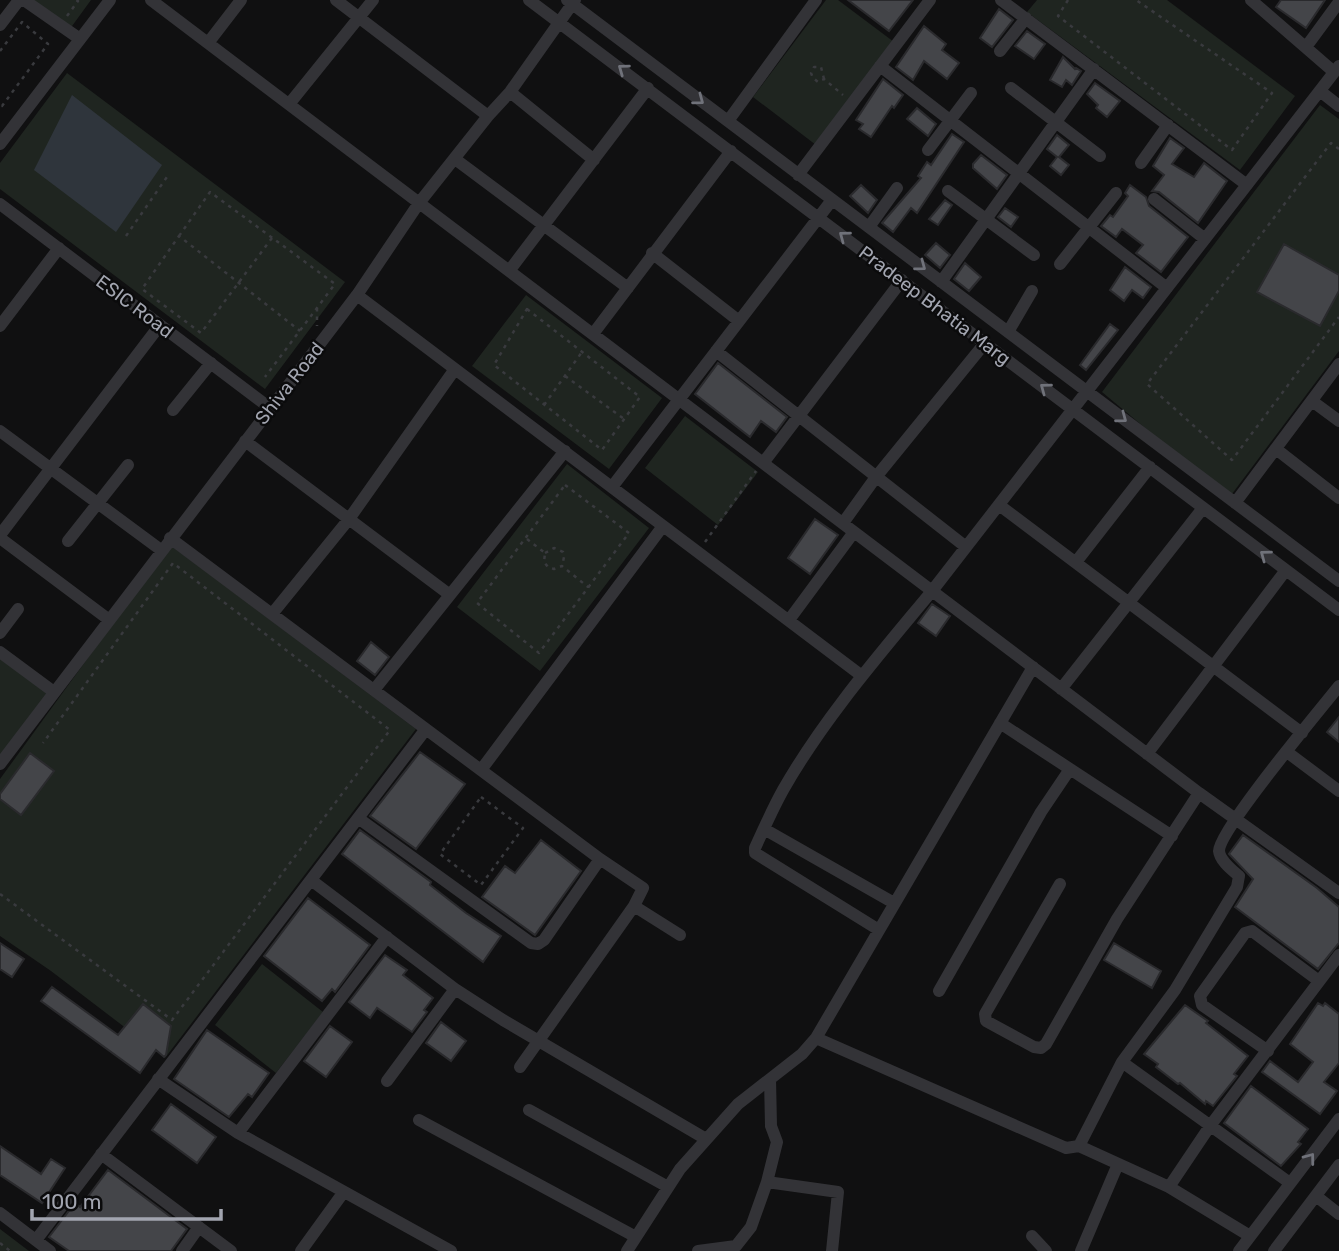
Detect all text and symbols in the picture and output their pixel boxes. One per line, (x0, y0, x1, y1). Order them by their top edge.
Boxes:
one-way arrow (618, 65, 631, 78)
one-way arrow (692, 92, 704, 104)
one-way arrow (839, 231, 851, 244)
street label: Pradeep Bhatia Marg (854, 241, 1015, 370)
one-way arrow (913, 258, 925, 270)
street label: ESIC Road (91, 270, 178, 343)
street label: Shiva Road (250, 337, 329, 429)
one-way arrow (1040, 383, 1052, 396)
one-way arrow (1114, 409, 1127, 422)
one-way arrow (1260, 550, 1273, 563)
one-way arrow (1301, 1153, 1314, 1166)
scale bar (32, 1178, 220, 1222)
text: 100 m (42, 1189, 101, 1214)

